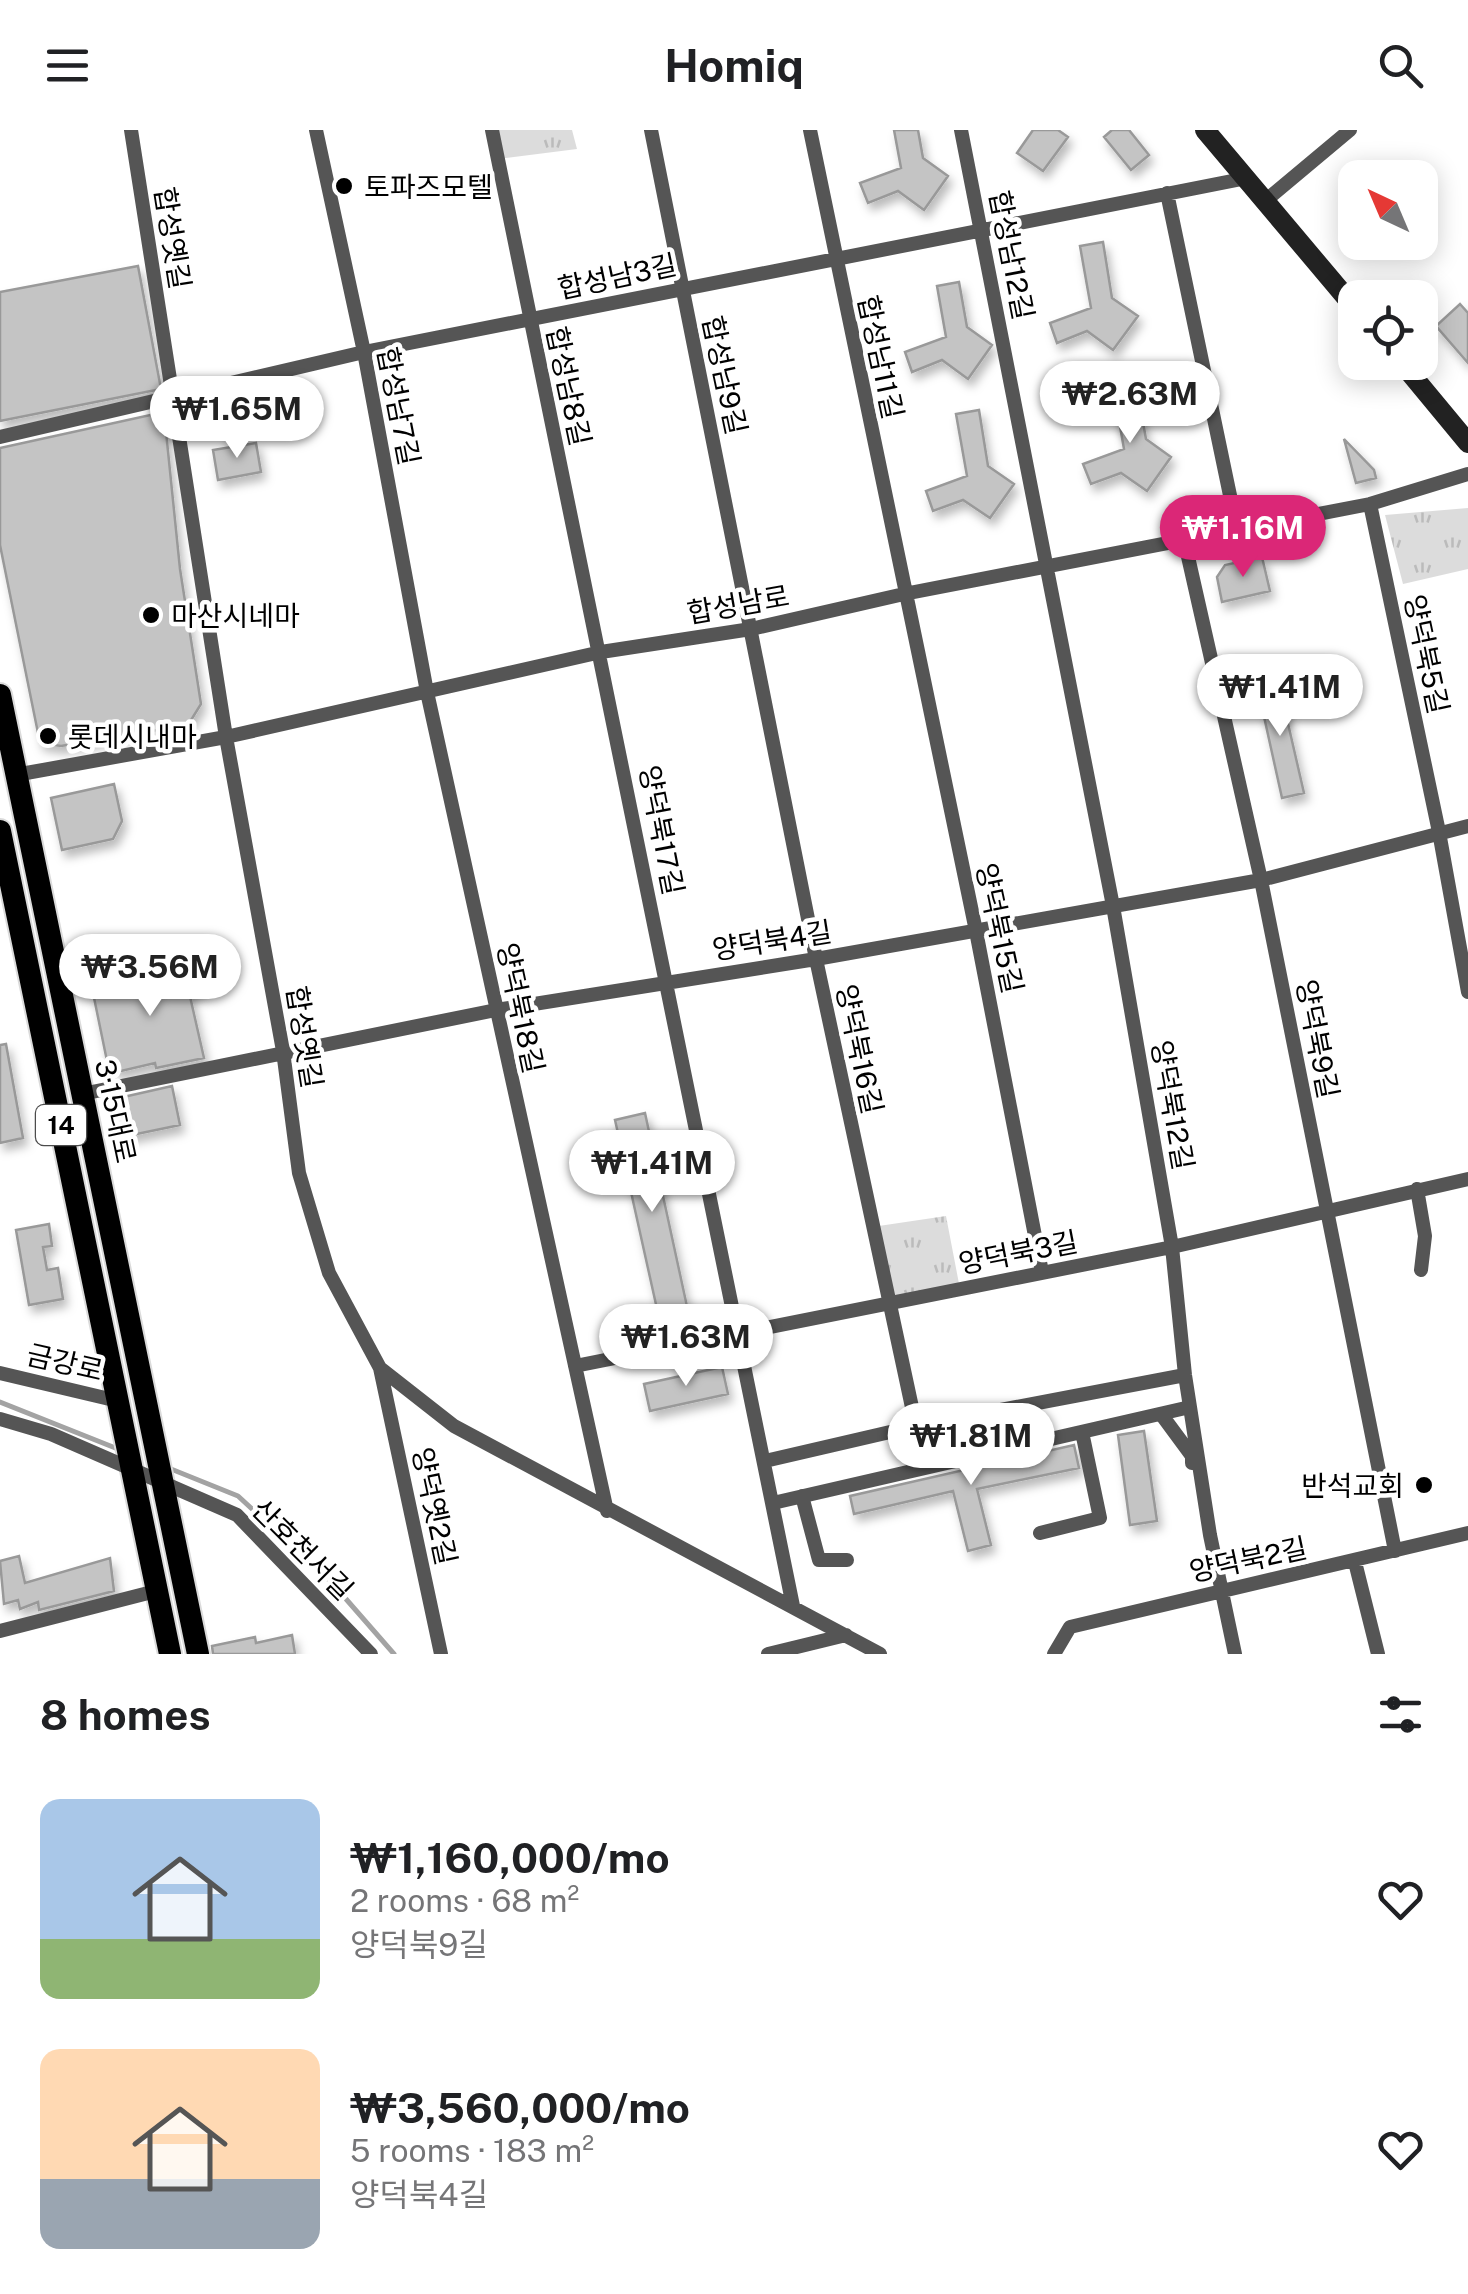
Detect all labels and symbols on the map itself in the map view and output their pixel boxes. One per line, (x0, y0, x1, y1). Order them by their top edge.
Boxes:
north arrow (1338, 160, 1438, 260)
place label: 토파즈모텔 (364, 170, 493, 203)
marker: 토파즈모텔 (333, 175, 355, 197)
street label: 합성옛길 (149, 185, 197, 291)
street label: 합성남12길 (983, 187, 1041, 323)
street label: 합성남3길 (555, 247, 679, 305)
street label: 합성남11길 (852, 292, 910, 422)
street label: 합성남9길 (696, 313, 754, 437)
street label: 합성남8길 (540, 323, 598, 449)
street label: 합성남7길 (371, 344, 427, 468)
pin: ₩2.63M (1049, 361, 1211, 446)
pin: ₩1.65M (156, 376, 318, 461)
pin: ₩1.16M (1162, 495, 1324, 580)
street label: 합성남로 (684, 579, 792, 629)
street label: 양덕북5길 (1398, 591, 1456, 717)
place label: 마산시네마 (171, 599, 300, 632)
marker: 마산시네마 (140, 604, 162, 626)
pin: ₩1.41M (1199, 654, 1361, 739)
place label: 롯데시내마 (68, 720, 197, 753)
marker: 롯데시내마 (37, 725, 59, 747)
street label: 양덕북17길 (633, 762, 691, 898)
street label: 양덕북15길 (970, 860, 1030, 996)
street label: 양덕북4길 (710, 914, 834, 966)
pin: ₩3.56M (69, 934, 231, 1019)
street label: 양덕북18길 (491, 940, 551, 1076)
street label: 양덕북9길 (1290, 977, 1346, 1101)
street label: 양덕북16길 (830, 981, 890, 1117)
street label: 합성옛길 (281, 984, 329, 1090)
street label: 양덕북12길 (1145, 1038, 1201, 1172)
street label: 3·15대로 (89, 1056, 143, 1166)
road number: 14 (36, 1105, 86, 1145)
pin: ₩1.41M (571, 1130, 733, 1215)
street label: 양덕북3길 (956, 1224, 1080, 1280)
pin: ₩1.63M (605, 1304, 767, 1389)
street label: 금강로 (24, 1337, 106, 1387)
pin: ₩1.81M (890, 1403, 1052, 1488)
street label: 양덕옛2길 (406, 1444, 464, 1568)
place label: 반석교회 (1301, 1469, 1404, 1502)
marker: 반석교회 (1413, 1474, 1435, 1496)
street label: 산호천서길 (246, 1492, 360, 1606)
street label: 양덕북2길 (1186, 1530, 1310, 1588)

